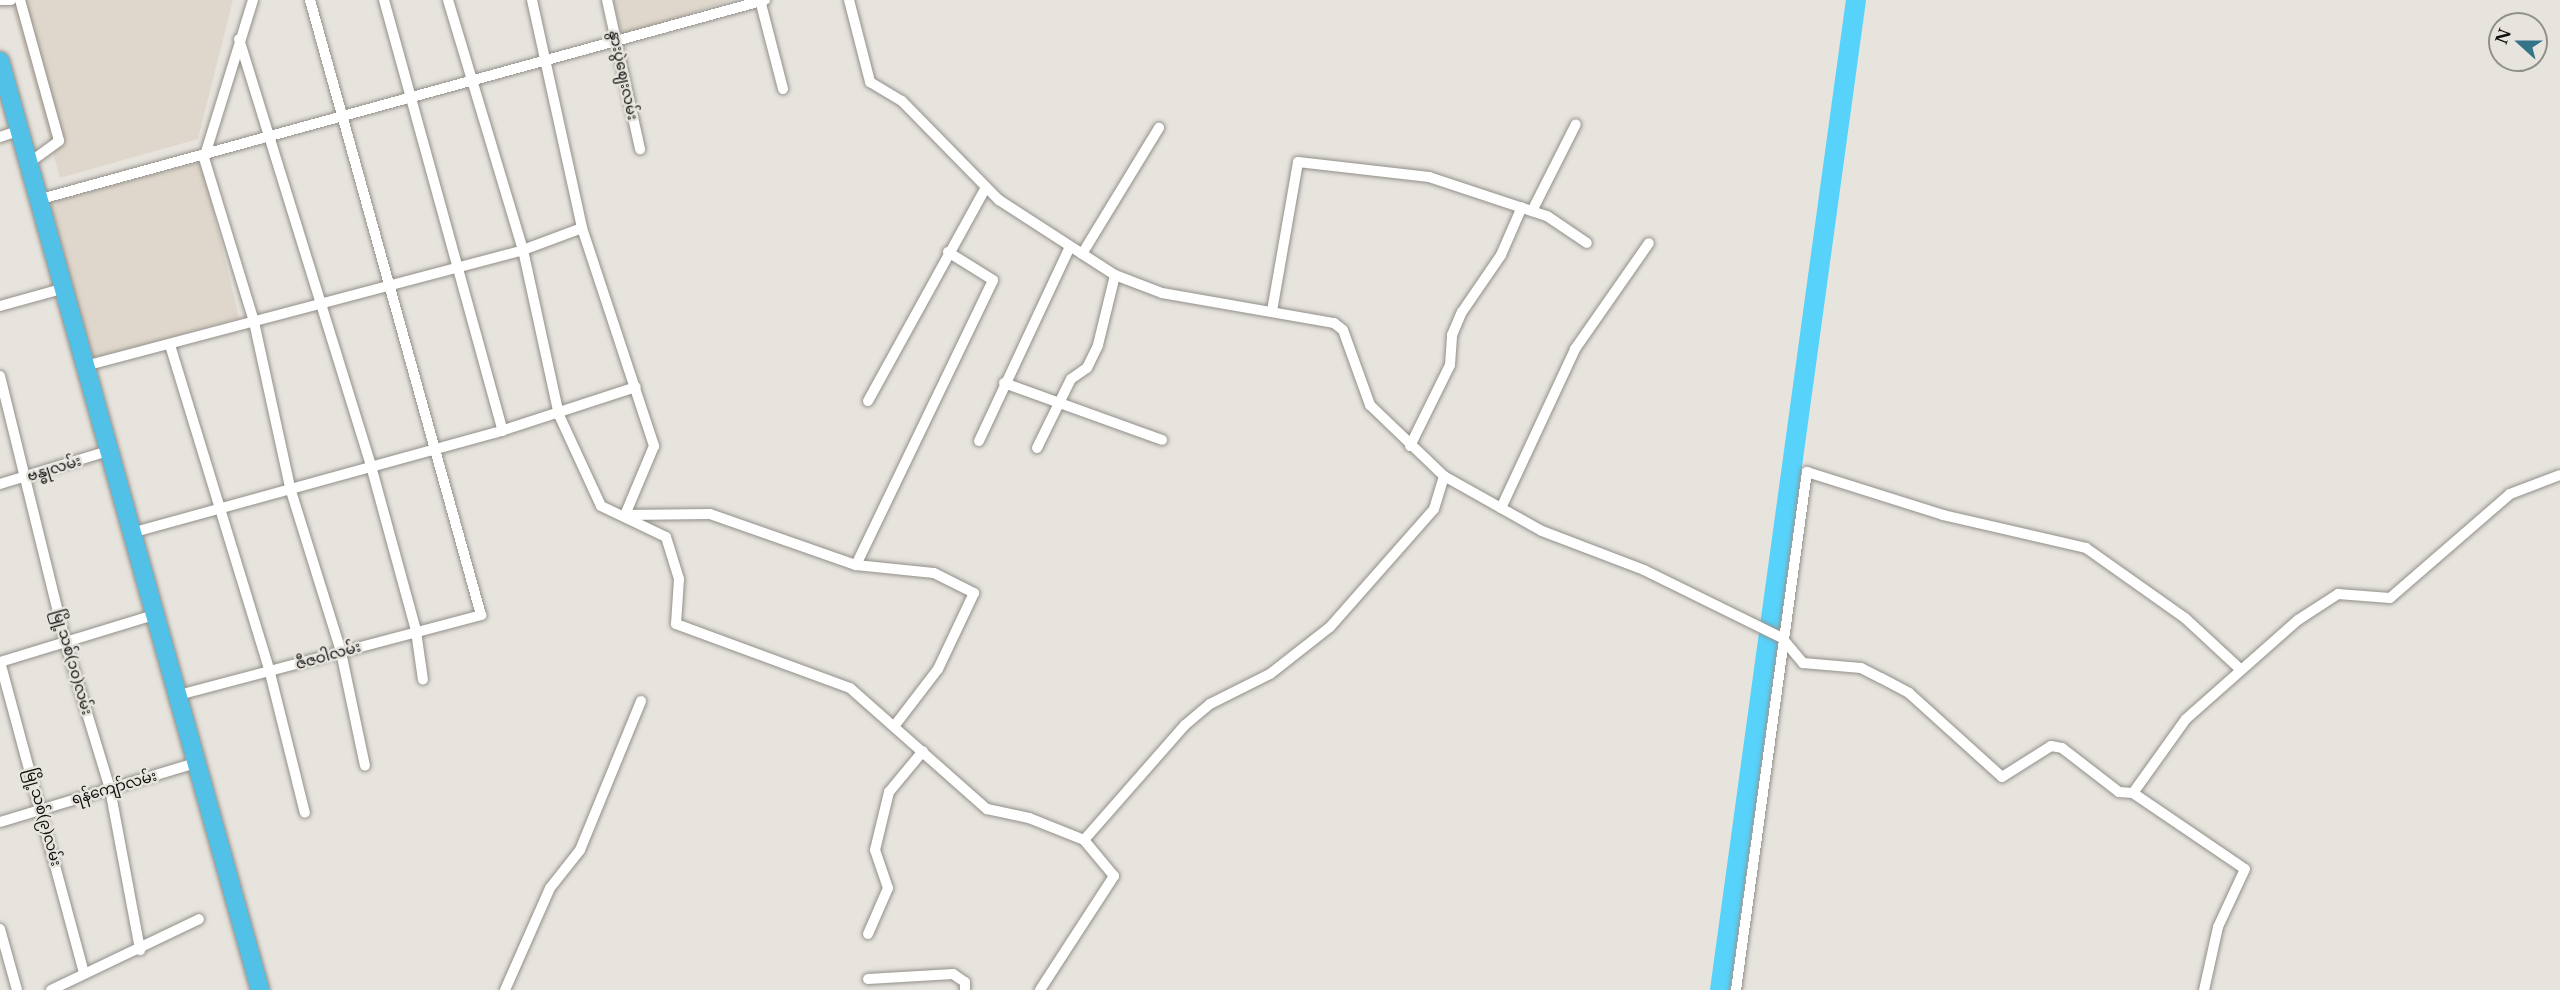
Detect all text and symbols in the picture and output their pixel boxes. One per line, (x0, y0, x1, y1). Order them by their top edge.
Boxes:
north arrow (2488, 12, 2548, 72)
text: N (2491, 26, 2515, 47)
street label: နွားပွဲဈေးလမ်း (606, 28, 642, 122)
street label: ဗန္ဓုလမ်း (25, 451, 83, 485)
street label: မြို့သစ်(၁၀)လမ်း (49, 607, 97, 717)
street label: ဇီဇဝါလမ်း (293, 637, 363, 673)
street label: မြို့သစ်(၉)လမ်း (22, 766, 66, 868)
street label: ရန်ကျော်လမ်း (69, 766, 159, 808)

